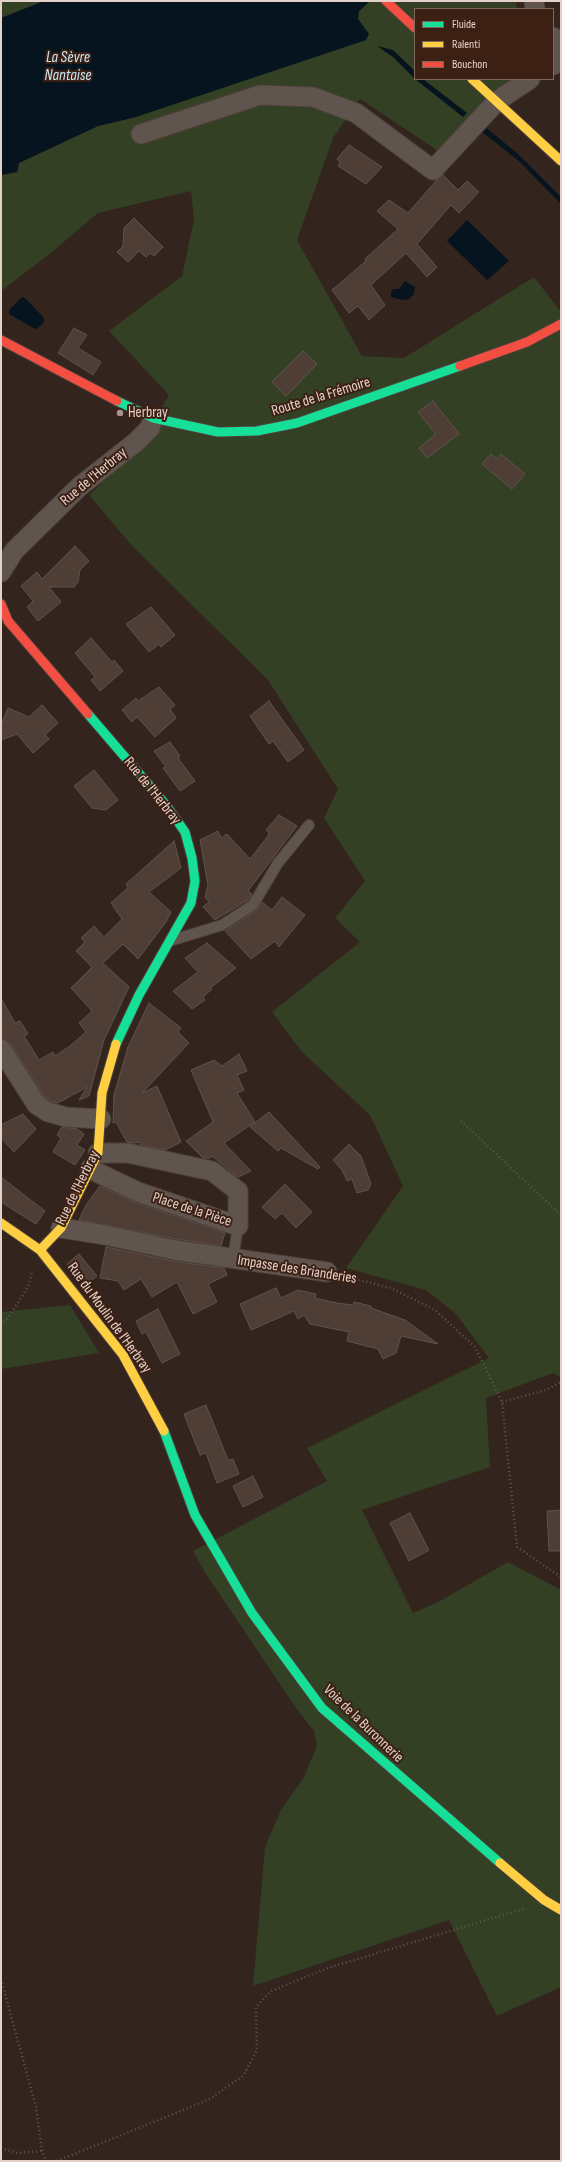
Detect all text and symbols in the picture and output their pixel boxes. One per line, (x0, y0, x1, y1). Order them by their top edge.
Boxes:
legend (414, 8, 554, 80)
text: Fluide (452, 17, 476, 32)
text: Ralenti (452, 37, 480, 52)
water label: La Sèvre Nantaise (44, 48, 92, 86)
text: Bouchon (452, 57, 487, 72)
street label: Route de la Frémoire (269, 373, 373, 421)
place label: Herbray (128, 404, 168, 422)
marker: Herbray (115, 408, 125, 418)
street label: Rue de l'Herbray (57, 444, 131, 510)
street label: Rue de l'Herbray (119, 754, 185, 828)
street label: Rue de l'Herbray (52, 1148, 104, 1228)
street label: Place de la Pièce (150, 1189, 234, 1231)
street label: Impasse des Brianderies (236, 1252, 358, 1288)
street label: Rue du Moulin de l'Herbray (63, 1259, 155, 1377)
street label: Voie de la Buronnerie (319, 1681, 407, 1767)

